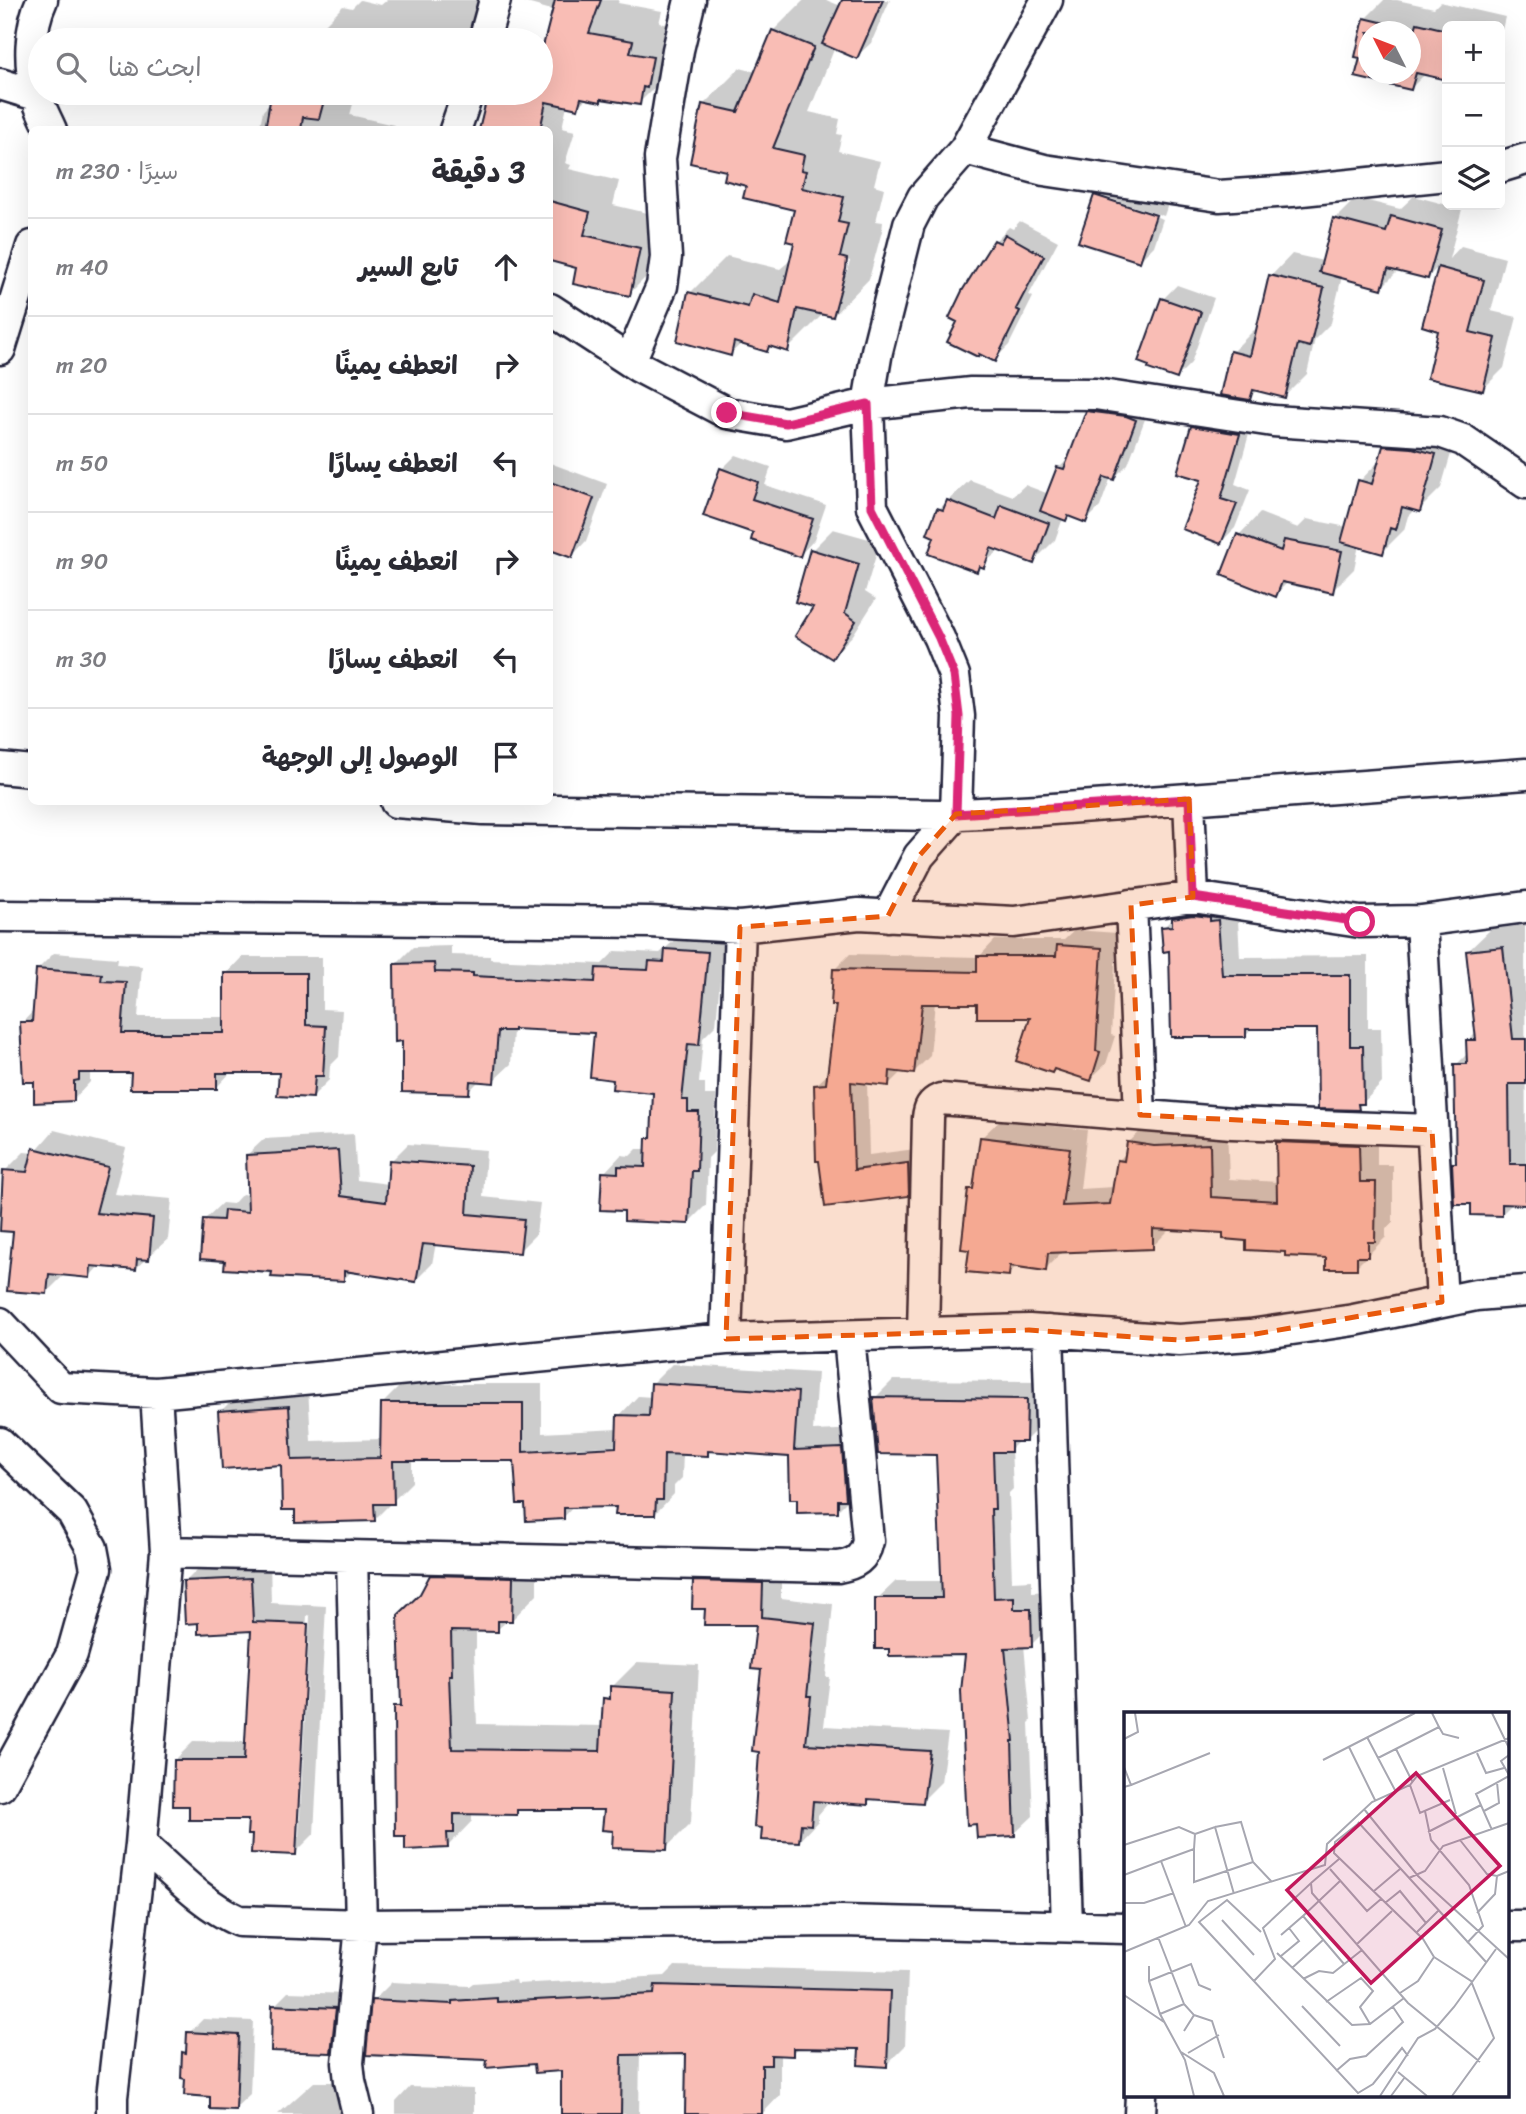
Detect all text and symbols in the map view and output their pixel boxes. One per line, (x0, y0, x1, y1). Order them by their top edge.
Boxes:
north arrow (1358, 21, 1421, 84)
map controls (1442, 21, 1505, 210)
button: + (1442, 21, 1505, 84)
search box (28, 28, 553, 105)
text: ابحث هنا (108, 44, 202, 90)
icon: search (52, 48, 90, 86)
button: − (1442, 84, 1505, 147)
text: 3 دقيقة (432, 145, 525, 199)
button: layers (1442, 147, 1505, 210)
text: سيرًا · 230 m (56, 151, 178, 192)
text: تابع السير (359, 244, 458, 290)
text: 40 m (56, 247, 109, 288)
icon: ahead (487, 248, 525, 286)
text: انعطف يمينًا (335, 342, 458, 388)
text: 20 m (56, 345, 107, 386)
icon: right (487, 346, 525, 384)
route end (711, 397, 742, 428)
text: انعطف يسارًا (328, 440, 458, 486)
text: 50 m (56, 443, 108, 484)
icon: left (487, 444, 525, 482)
text: انعطف يمينًا (335, 538, 458, 584)
text: 90 m (56, 541, 108, 582)
icon: right (487, 542, 525, 580)
text: انعطف يسارًا (328, 636, 458, 682)
text: 30 m (56, 639, 107, 680)
icon: left (487, 640, 525, 678)
text: الوصول إلى الوجهة (262, 734, 458, 780)
icon: arrive (487, 738, 525, 776)
route start (1344, 906, 1375, 937)
inset map (1124, 1712, 1508, 2096)

